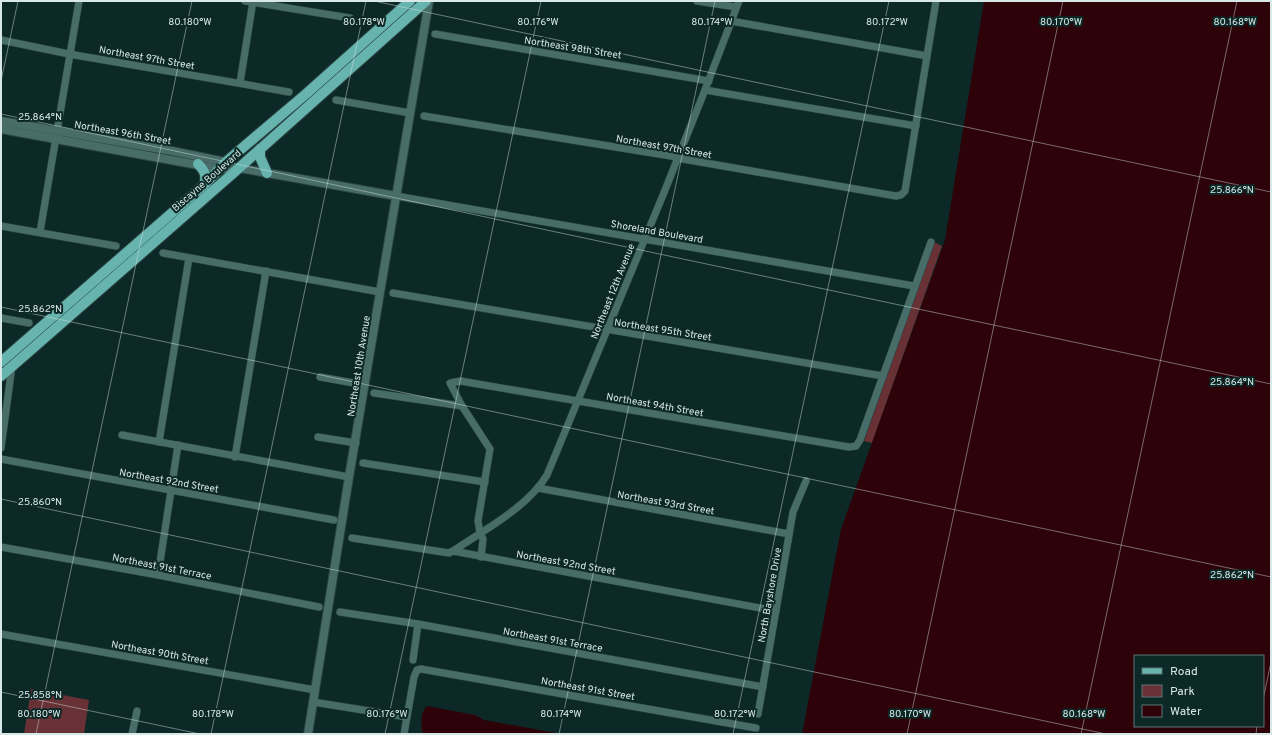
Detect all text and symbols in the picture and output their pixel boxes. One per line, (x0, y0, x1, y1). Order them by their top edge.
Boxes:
text: 80.180°W (168, 16, 212, 29)
text: 80.178°W (343, 16, 385, 29)
text: 80.176°W (517, 16, 559, 29)
text: 80.174°W (691, 16, 733, 29)
text: 80.172°W (866, 16, 908, 29)
text: 80.170°W (1040, 16, 1082, 29)
text: 80.168°W (1214, 16, 1256, 29)
street label: Northeast 98th Street (523, 34, 623, 63)
street label: Northeast 97th Street (98, 44, 196, 73)
text: 25.864°N (18, 111, 62, 124)
street label: Northeast 96th Street (73, 119, 173, 148)
street label: Northeast 97th Street (615, 133, 713, 162)
street label: Biscayne Boulevard (170, 147, 244, 215)
text: 25.866°N (1210, 184, 1254, 197)
street label: Shoreland Boulevard (610, 218, 704, 247)
street label: Northeast 12th Avenue (588, 242, 638, 341)
text: 25.862°N (18, 303, 62, 316)
street label: Northeast 10th Avenue (345, 315, 374, 418)
street label: Northeast 95th Street (613, 316, 713, 345)
text: 25.864°N (1210, 376, 1254, 389)
street label: Northeast 94th Street (605, 391, 705, 420)
street label: Northeast 92nd Street (118, 466, 220, 497)
street label: Northeast 93rd Street (616, 489, 716, 518)
text: 25.860°N (18, 496, 62, 509)
street label: North Bayshore Drive (756, 547, 785, 644)
street label: Northeast 92nd Street (515, 548, 617, 579)
street label: Northeast 91st Terrace (111, 551, 213, 583)
text: 25.862°N (1210, 569, 1254, 582)
street label: Northeast 91st Terrace (502, 625, 604, 656)
street label: Northeast 90th Street (110, 639, 210, 668)
legend (1134, 655, 1264, 727)
text: Road (1170, 664, 1198, 680)
street label: Northeast 91st Street (540, 675, 636, 704)
text: Park (1170, 684, 1195, 700)
text: 25.858°N (18, 689, 62, 702)
text: Water (1170, 704, 1202, 720)
text: 80.180°W (17, 708, 61, 721)
text: 80.178°W (192, 708, 234, 721)
text: 80.176°W (366, 708, 408, 721)
text: 80.174°W (540, 708, 582, 721)
text: 80.172°W (714, 708, 756, 721)
text: 80.170°W (889, 708, 931, 721)
text: 80.168°W (1063, 708, 1105, 721)

